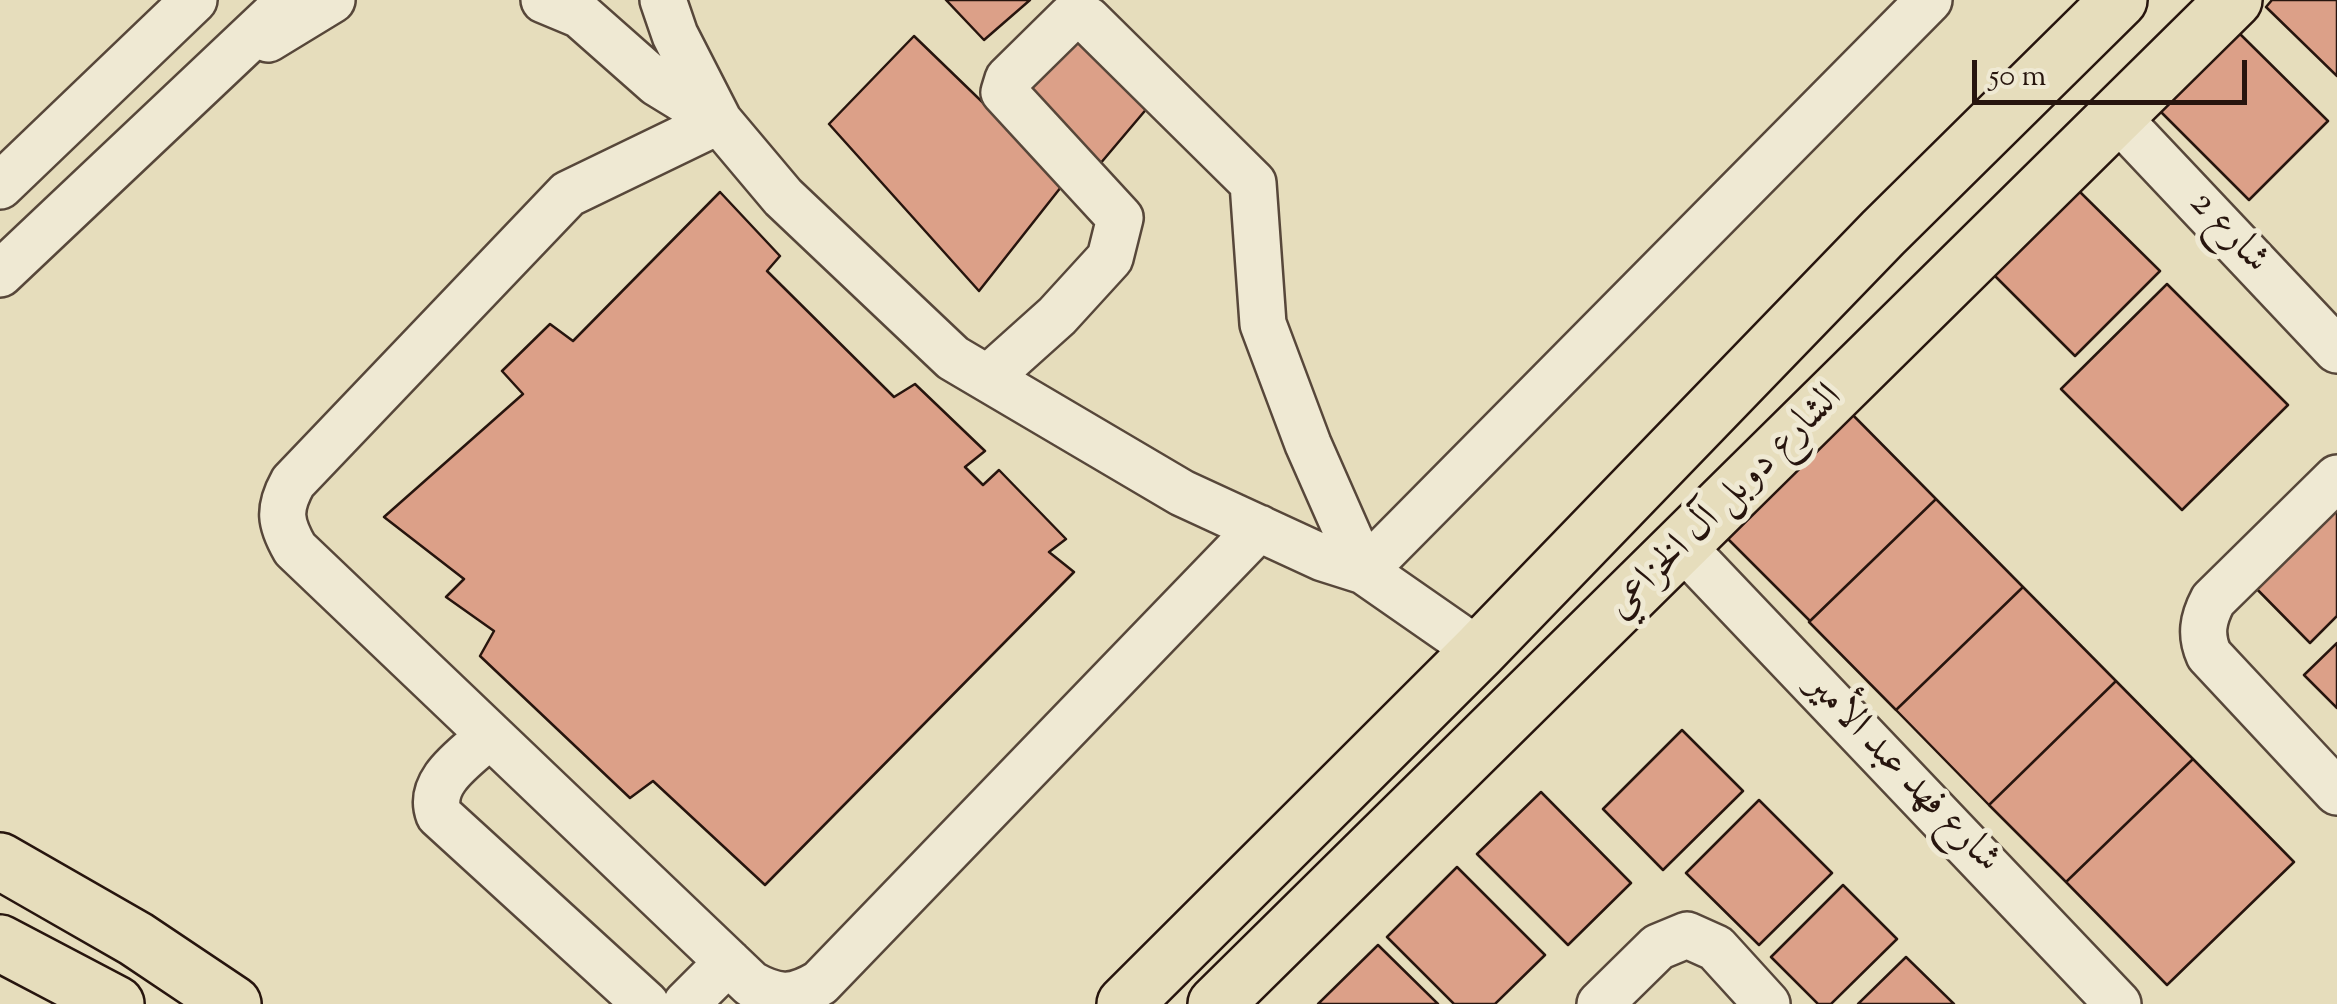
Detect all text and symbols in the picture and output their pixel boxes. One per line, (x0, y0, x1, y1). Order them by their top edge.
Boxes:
scale bar (1977, 40, 2252, 102)
text: 50 m (1989, 56, 2046, 99)
street label: شارع 2 (2176, 182, 2278, 286)
street label: الشارع دوبل آل الخزاعي (1599, 376, 1855, 632)
street label: شارع فهد عبد الأمير (1793, 665, 2009, 885)

